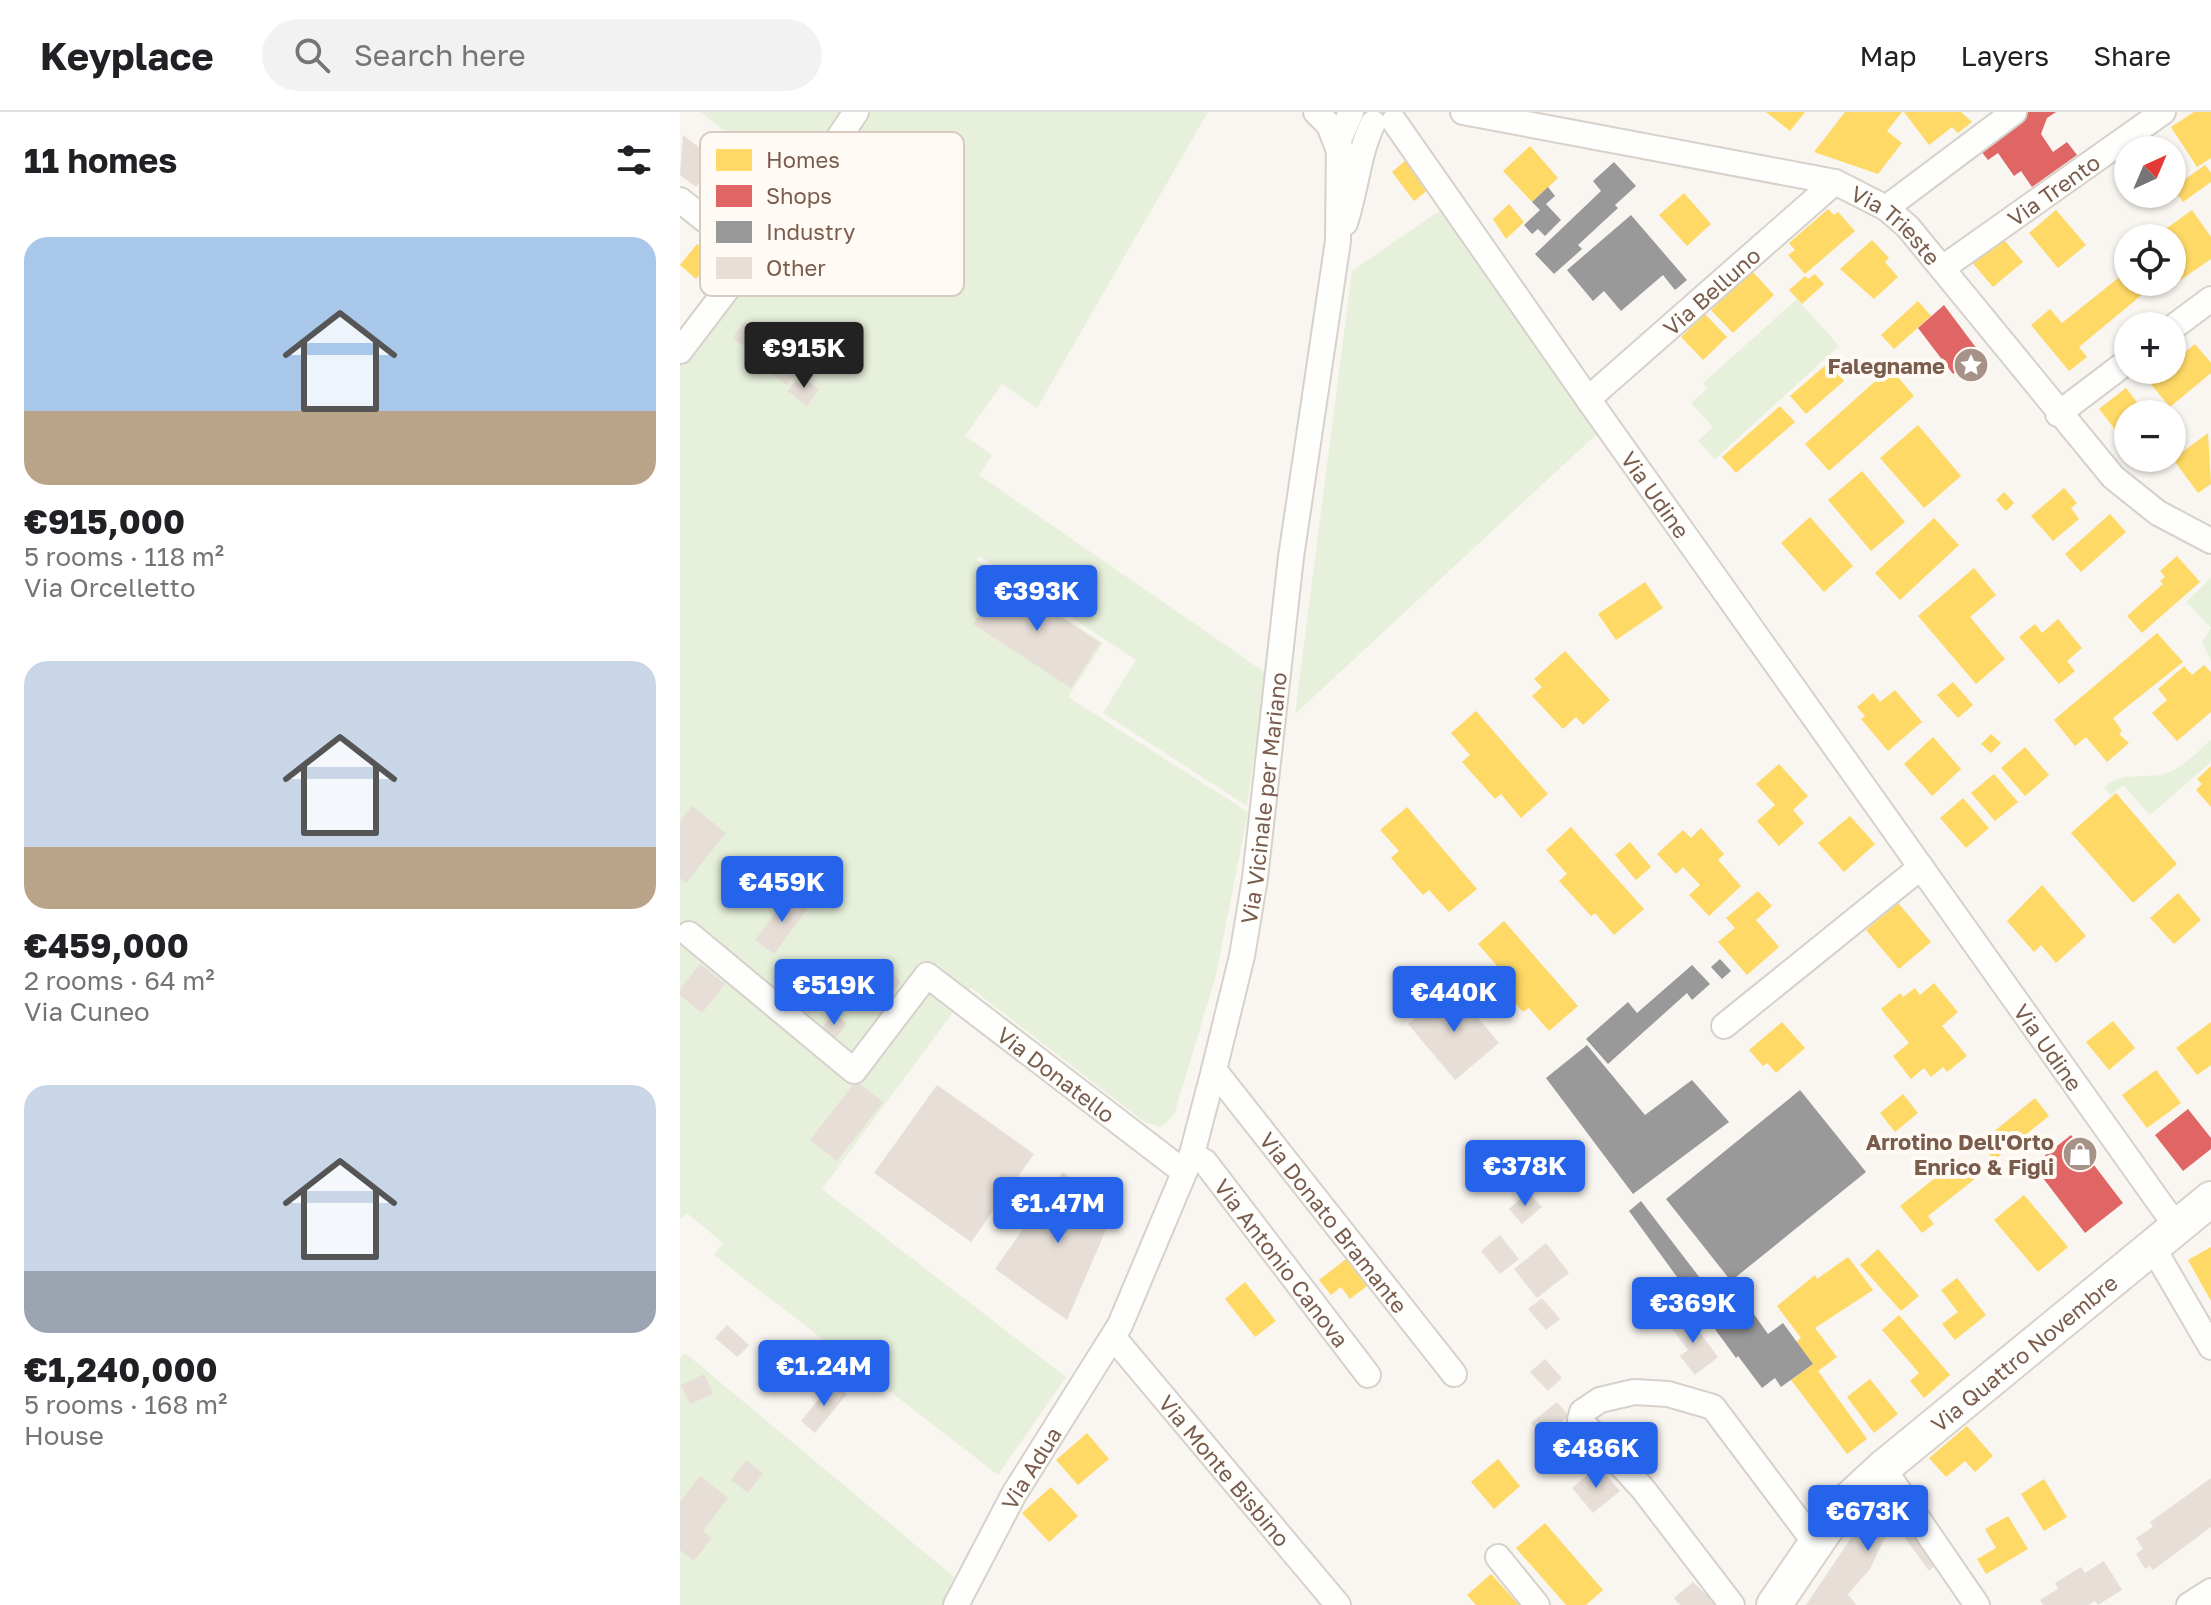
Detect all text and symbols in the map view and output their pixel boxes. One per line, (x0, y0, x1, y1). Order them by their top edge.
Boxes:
search box (262, 19, 822, 91)
text: Keyplace (40, 33, 214, 78)
icon: search (290, 33, 334, 77)
text: Search here (354, 37, 526, 73)
text: Map (1859, 39, 1917, 72)
text: Layers (1961, 39, 2049, 72)
text: Share (2093, 39, 2171, 72)
legend (700, 132, 964, 296)
north arrow (2114, 136, 2186, 208)
map controls (2114, 136, 2186, 472)
icon: filters (612, 138, 656, 182)
text: 11 homes (24, 140, 177, 180)
text: Homes (766, 146, 840, 173)
street label: Via Trento (2002, 148, 2105, 231)
street label: Via Trieste (1847, 179, 1947, 270)
text: Shops (766, 182, 832, 209)
text: Industry (766, 218, 855, 245)
button: locate (2114, 224, 2186, 296)
street label: Via Belluno (1657, 241, 1765, 341)
text: Other (766, 254, 826, 281)
icon: home (268, 289, 412, 433)
button: + (2114, 312, 2186, 384)
pin: €915K (748, 322, 860, 390)
text: €915K (763, 332, 845, 363)
place icon: Falegname (1952, 346, 1990, 384)
place label: Falegname (1828, 352, 1945, 379)
button: − (2114, 400, 2186, 472)
street label: Via Udine (1616, 446, 1696, 543)
text: €915,000 (24, 501, 185, 541)
text: 5 rooms · 118 m² (24, 541, 224, 572)
pin: €393K (981, 565, 1093, 633)
text: Via Orcelletto (24, 572, 196, 603)
text: €393K (994, 575, 1080, 606)
street label: Via Vicinale per Mariano (1234, 671, 1292, 926)
icon: home (268, 713, 412, 857)
pin: €459K (726, 856, 838, 924)
text: €459K (739, 866, 825, 897)
text: €459,000 (24, 925, 189, 965)
pin: €519K (778, 959, 890, 1027)
text: 2 rooms · 64 m² (24, 965, 215, 996)
pin: €440K (1398, 966, 1510, 1034)
text: €519K (793, 969, 875, 1000)
text: €440K (1411, 976, 1497, 1007)
text: Via Cuneo (24, 996, 150, 1027)
street label: Via Udine (2009, 998, 2089, 1096)
street label: Via Donatello (992, 1020, 1121, 1128)
street label: Via Donato Bramante (1255, 1126, 1414, 1318)
place label: Arrotino Dell'Orto Enrico & Figli (1866, 1128, 2054, 1180)
shop icon: Arrotino Dell'Orto Enrico & Figli (2061, 1135, 2099, 1173)
icon: home (268, 1137, 412, 1281)
pin: €378K (1469, 1140, 1581, 1208)
text: €378K (1483, 1150, 1567, 1181)
street label: Via Antonio Canova (1209, 1173, 1355, 1352)
pin: €1.47M (993, 1177, 1123, 1245)
text: €1.47M (1011, 1187, 1105, 1218)
street label: Via Quattro Novembre (1925, 1268, 2122, 1437)
pin: €369K (1637, 1277, 1749, 1345)
text: €369K (1650, 1287, 1736, 1318)
pin: €1.24M (759, 1340, 889, 1408)
text: €1,240,000 (24, 1349, 218, 1389)
text: €1.24M (776, 1350, 872, 1381)
text: 5 rooms · 168 m² (24, 1389, 227, 1420)
street label: Via Monte Bisbino (1154, 1389, 1296, 1552)
text: House (24, 1420, 104, 1451)
street label: Via Adua (995, 1422, 1066, 1514)
pin: €486K (1540, 1422, 1652, 1490)
text: €486K (1553, 1432, 1639, 1463)
pin: €673K (1812, 1485, 1924, 1553)
text: €673K (1826, 1495, 1910, 1526)

